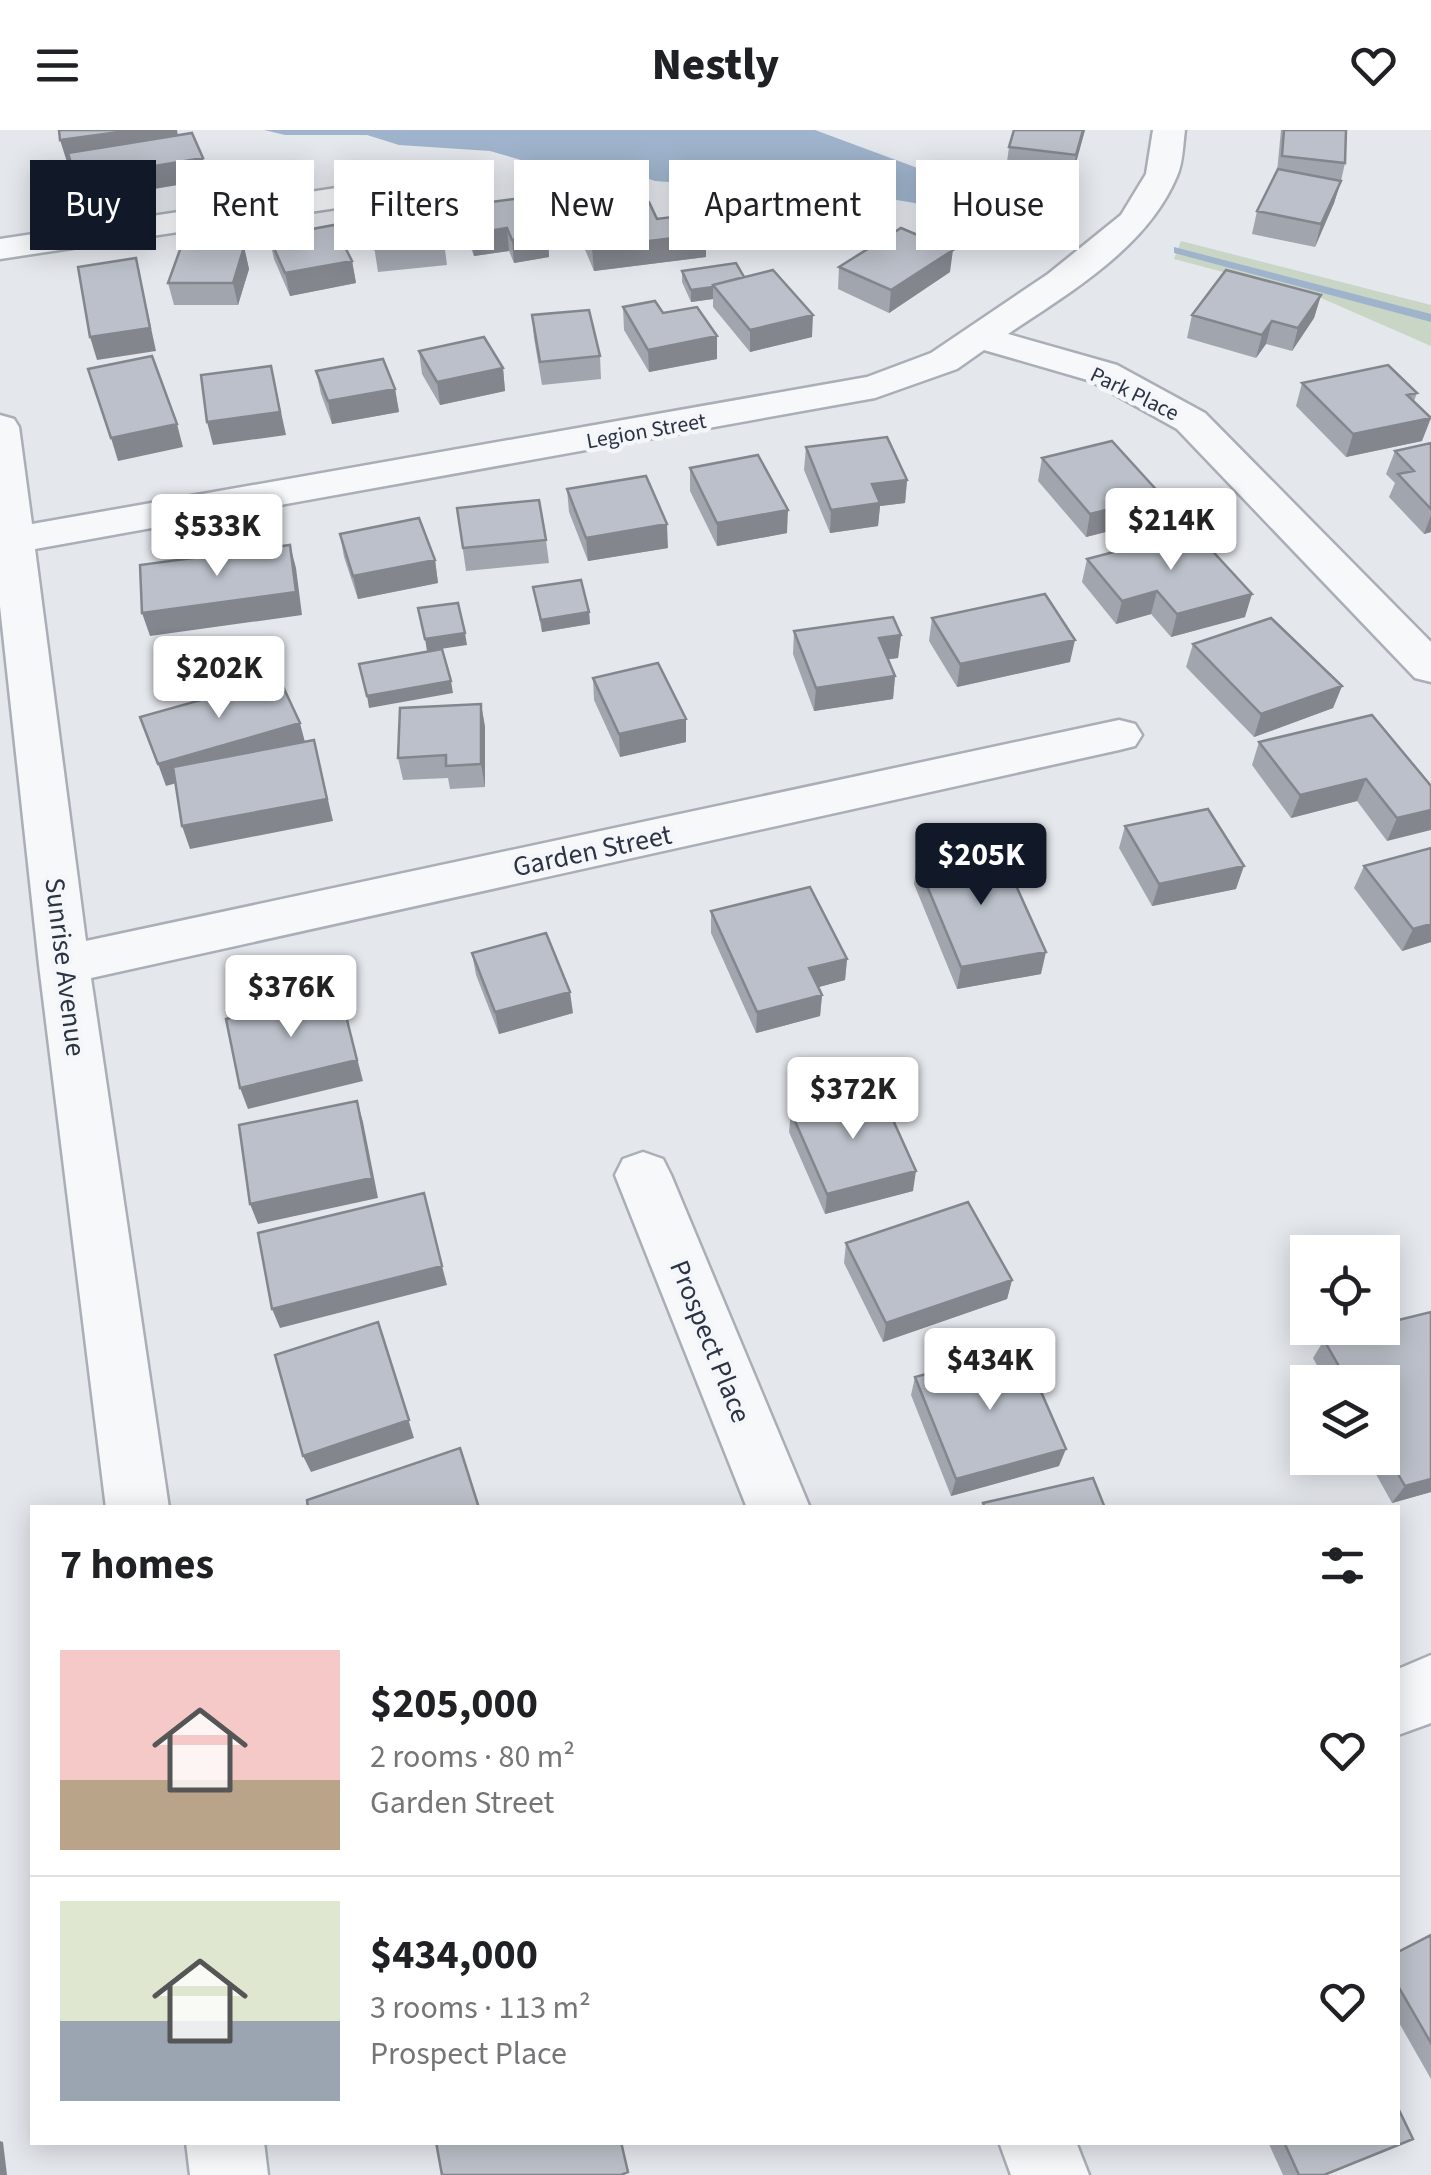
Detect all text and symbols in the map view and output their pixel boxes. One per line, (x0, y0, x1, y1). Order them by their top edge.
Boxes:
text: Nestly (652, 33, 779, 97)
icon: menu (30, 38, 85, 93)
icon: heart (1346, 38, 1401, 93)
chip: Buy (30, 160, 156, 250)
chip: Rent (176, 160, 314, 250)
chip: Filters (334, 160, 494, 250)
chip: New (514, 160, 649, 250)
chip: Apartment (669, 160, 896, 250)
chip: House (916, 160, 1079, 250)
street label: Park Place (1085, 359, 1184, 429)
street label: Legion Street (584, 405, 709, 457)
pin: $214K (1101, 488, 1241, 573)
pin: $533K (147, 494, 287, 579)
text: $214K (1127, 497, 1215, 543)
text: $533K (173, 503, 261, 549)
pin: $202K (149, 636, 289, 721)
text: $202K (175, 645, 263, 691)
street label: Garden Street (509, 815, 676, 887)
pin: $205K (911, 823, 1051, 908)
text: $205K (937, 832, 1025, 878)
street label: Sunrise Avenue (34, 876, 96, 1059)
pin: $376K (221, 955, 361, 1040)
text: $376K (247, 964, 335, 1010)
pin: $372K (783, 1057, 923, 1142)
text: $372K (809, 1066, 897, 1112)
map controls (1290, 1235, 1400, 1475)
button: locate (1290, 1235, 1400, 1345)
street label: Prospect Place (659, 1254, 761, 1429)
pin: $434K (920, 1328, 1060, 1413)
text: $434K (946, 1337, 1034, 1383)
button: layers (1290, 1365, 1400, 1475)
text: 7 homes (60, 1535, 214, 1595)
icon: filters (1315, 1538, 1370, 1593)
text: $205,000 (370, 1674, 538, 1734)
icon: home (140, 1690, 260, 1810)
icon: heart (1315, 1723, 1370, 1778)
text: 2 rooms · 80 m² (370, 1734, 575, 1780)
text: Garden Street (370, 1780, 554, 1826)
text: $434,000 (370, 1925, 538, 1985)
icon: home (140, 1941, 260, 2061)
icon: heart (1315, 1974, 1370, 2029)
text: 3 rooms · 113 m² (370, 1985, 591, 2031)
text: Prospect Place (370, 2031, 567, 2077)

